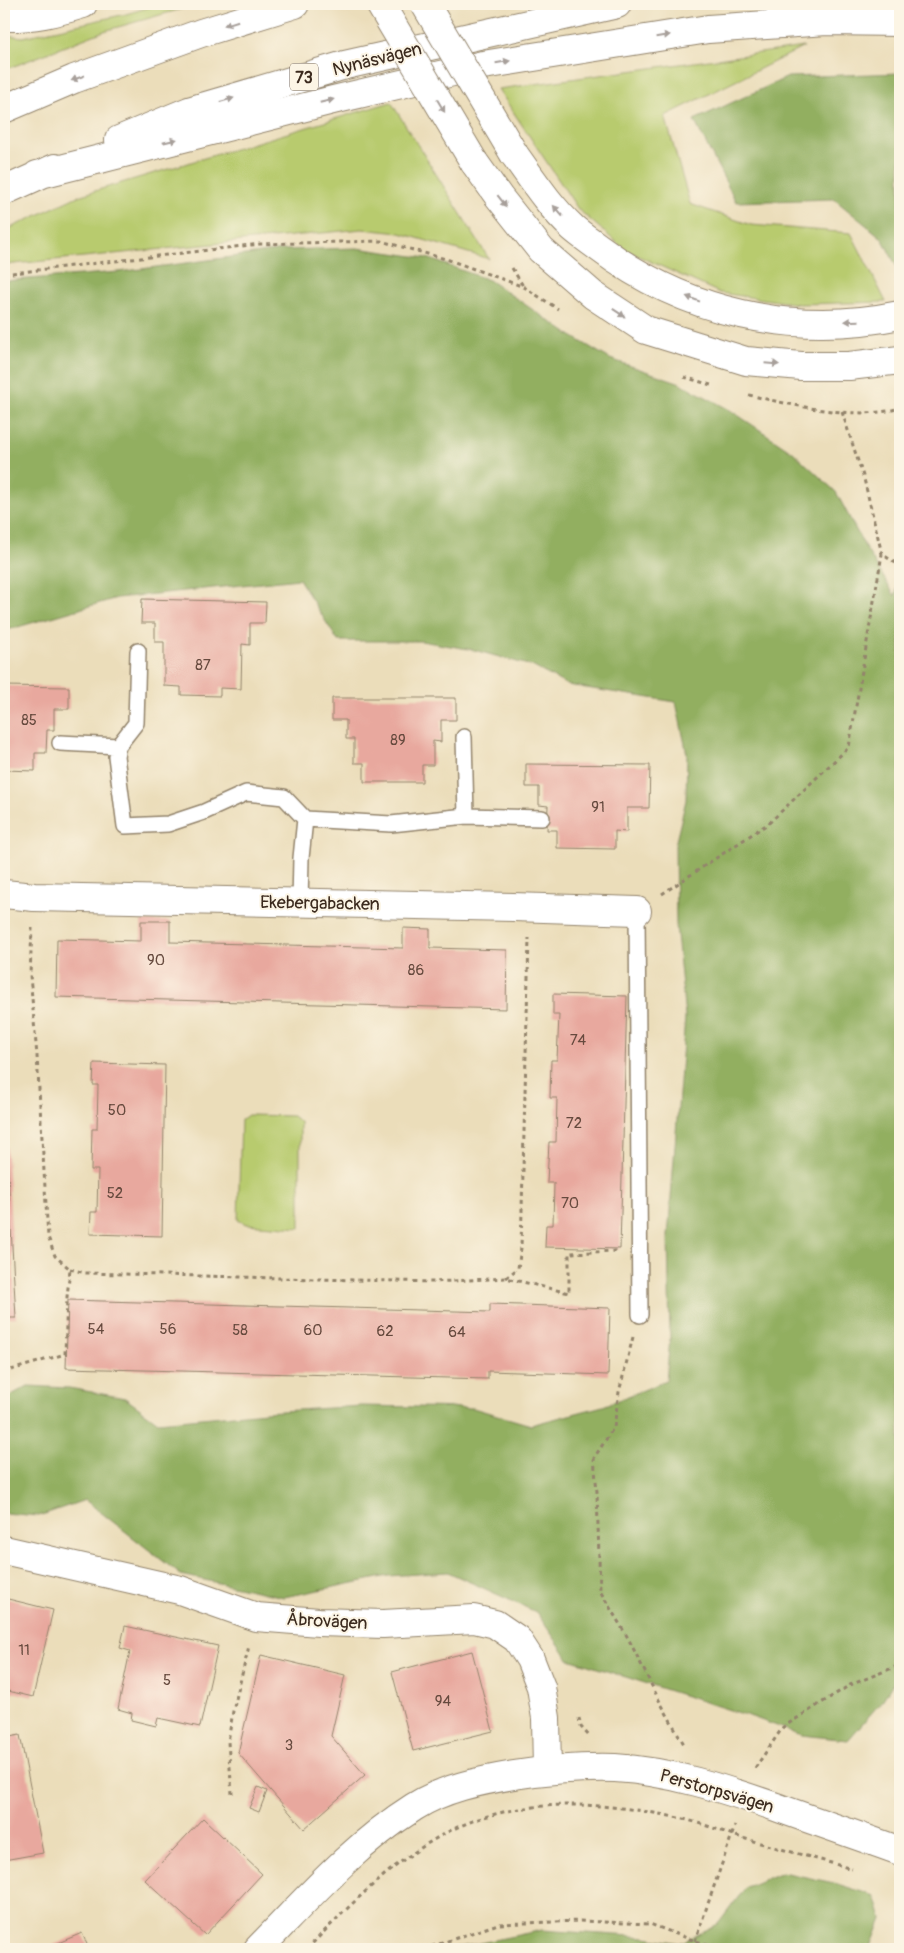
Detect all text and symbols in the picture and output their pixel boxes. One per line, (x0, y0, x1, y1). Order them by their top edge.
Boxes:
one-way arrow (224, 20, 239, 28)
one-way arrow (655, 32, 671, 40)
street label: Nynäsvägen (330, 37, 424, 82)
one-way arrow (495, 57, 511, 65)
road number: 73 (290, 64, 318, 90)
one-way arrow (70, 74, 85, 82)
one-way arrow (219, 95, 234, 103)
one-way arrow (320, 97, 335, 105)
one-way arrow (436, 99, 445, 112)
one-way arrow (162, 137, 177, 145)
one-way arrow (497, 195, 508, 208)
one-way arrow (552, 206, 564, 218)
one-way arrow (685, 295, 700, 303)
one-way arrow (613, 308, 626, 318)
one-way arrow (844, 317, 860, 325)
one-way arrow (764, 360, 780, 368)
house number: 87 (195, 656, 211, 675)
house number: 85 (21, 711, 37, 730)
house number: 89 (390, 731, 406, 750)
house number: 91 (591, 798, 605, 817)
street label: Ekebergabacken (260, 891, 380, 916)
house number: 90 (147, 951, 165, 970)
house number: 86 (408, 961, 424, 980)
house number: 74 (570, 1031, 587, 1050)
house number: 50 (108, 1101, 126, 1120)
house number: 72 (566, 1114, 582, 1133)
house number: 52 (107, 1184, 123, 1203)
house number: 70 (561, 1194, 579, 1213)
house number: 54 (88, 1320, 105, 1339)
house number: 56 (160, 1320, 176, 1339)
house number: 58 (232, 1321, 248, 1340)
house number: 60 (304, 1321, 322, 1340)
house number: 62 (376, 1322, 394, 1341)
house number: 64 (448, 1323, 466, 1342)
street label: Åbrovägen (286, 1607, 368, 1635)
house number: 11 (18, 1641, 30, 1660)
house number: 5 (163, 1671, 171, 1690)
house number: 94 (435, 1692, 452, 1711)
house number: 3 (285, 1736, 293, 1755)
street label: Perstorpsvägen (657, 1764, 777, 1819)

